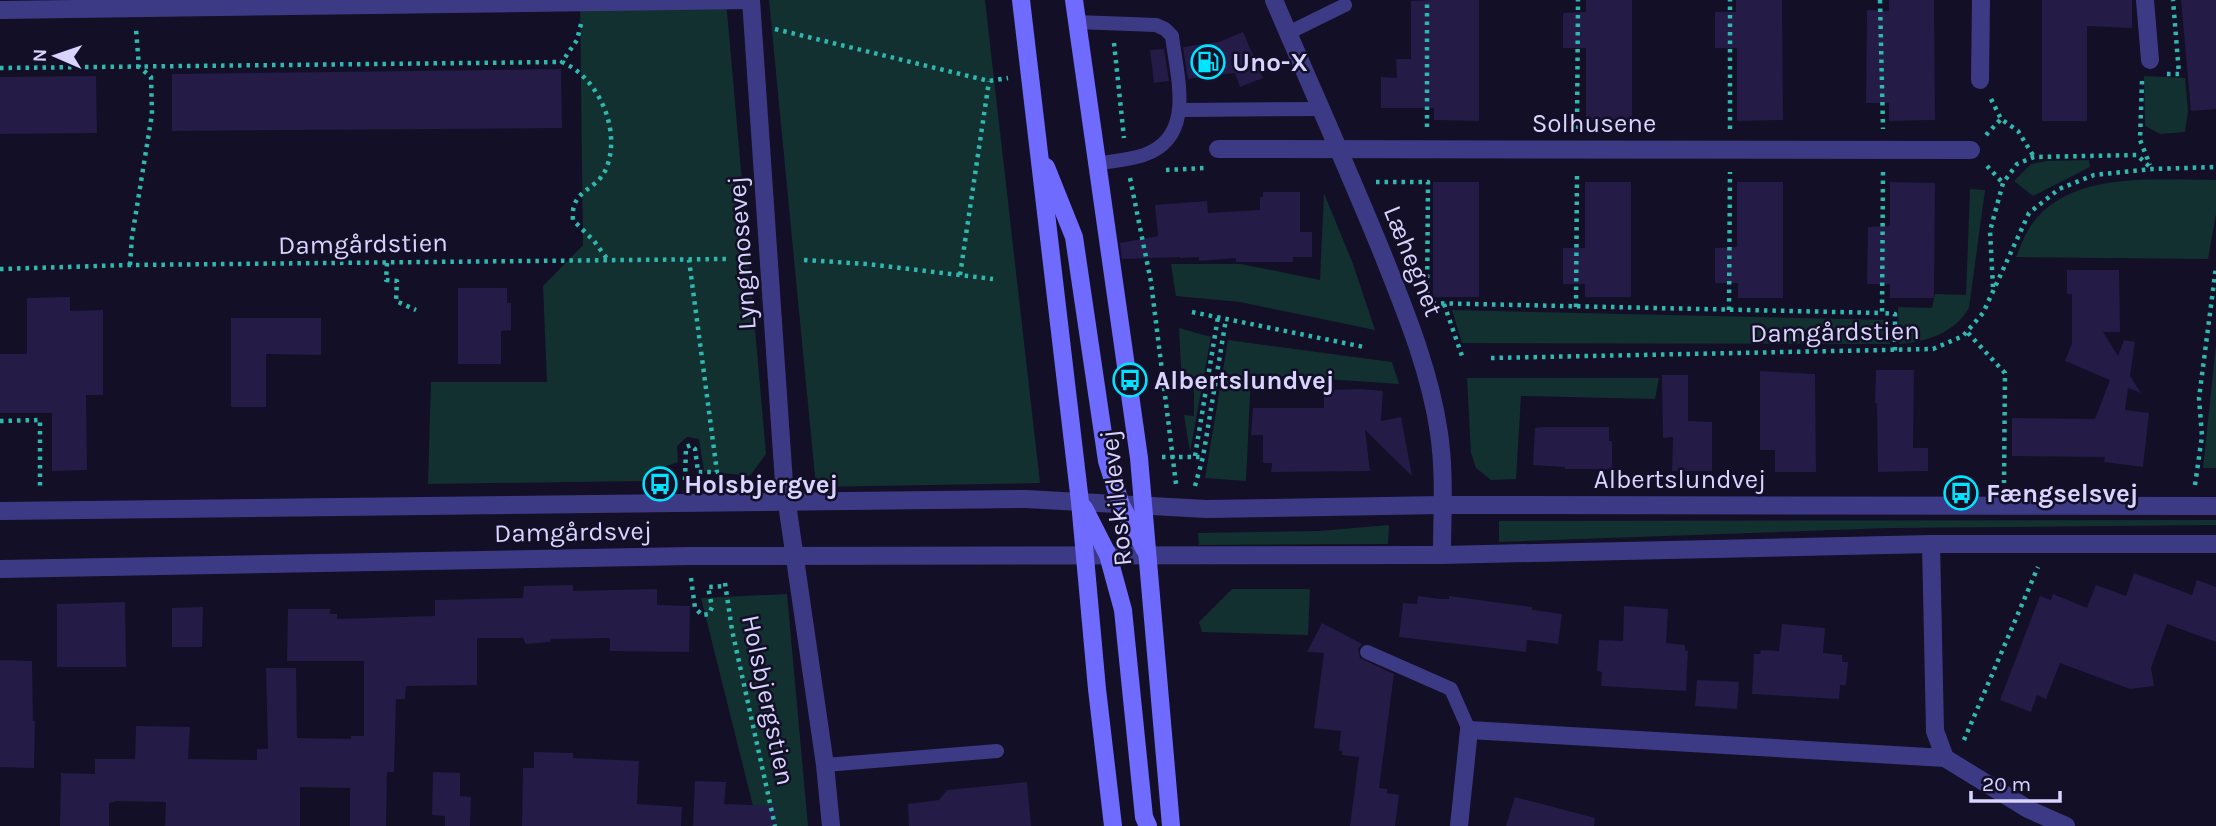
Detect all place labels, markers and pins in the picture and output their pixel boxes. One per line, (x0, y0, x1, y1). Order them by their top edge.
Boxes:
fuel station icon: Uno-X (1189, 43, 1227, 81)
place label: Uno-X (1232, 47, 1308, 78)
bus stop icon: Albertslundvej (1111, 361, 1149, 399)
place label: Albertslundvej (1154, 365, 1334, 396)
bus stop icon: Holsbjergvej (641, 465, 679, 503)
place label: Holsbjergvej (684, 469, 838, 500)
bus stop icon: Fængselsvej (1942, 474, 1980, 512)
place label: Fængselsvej (1986, 478, 2138, 509)

